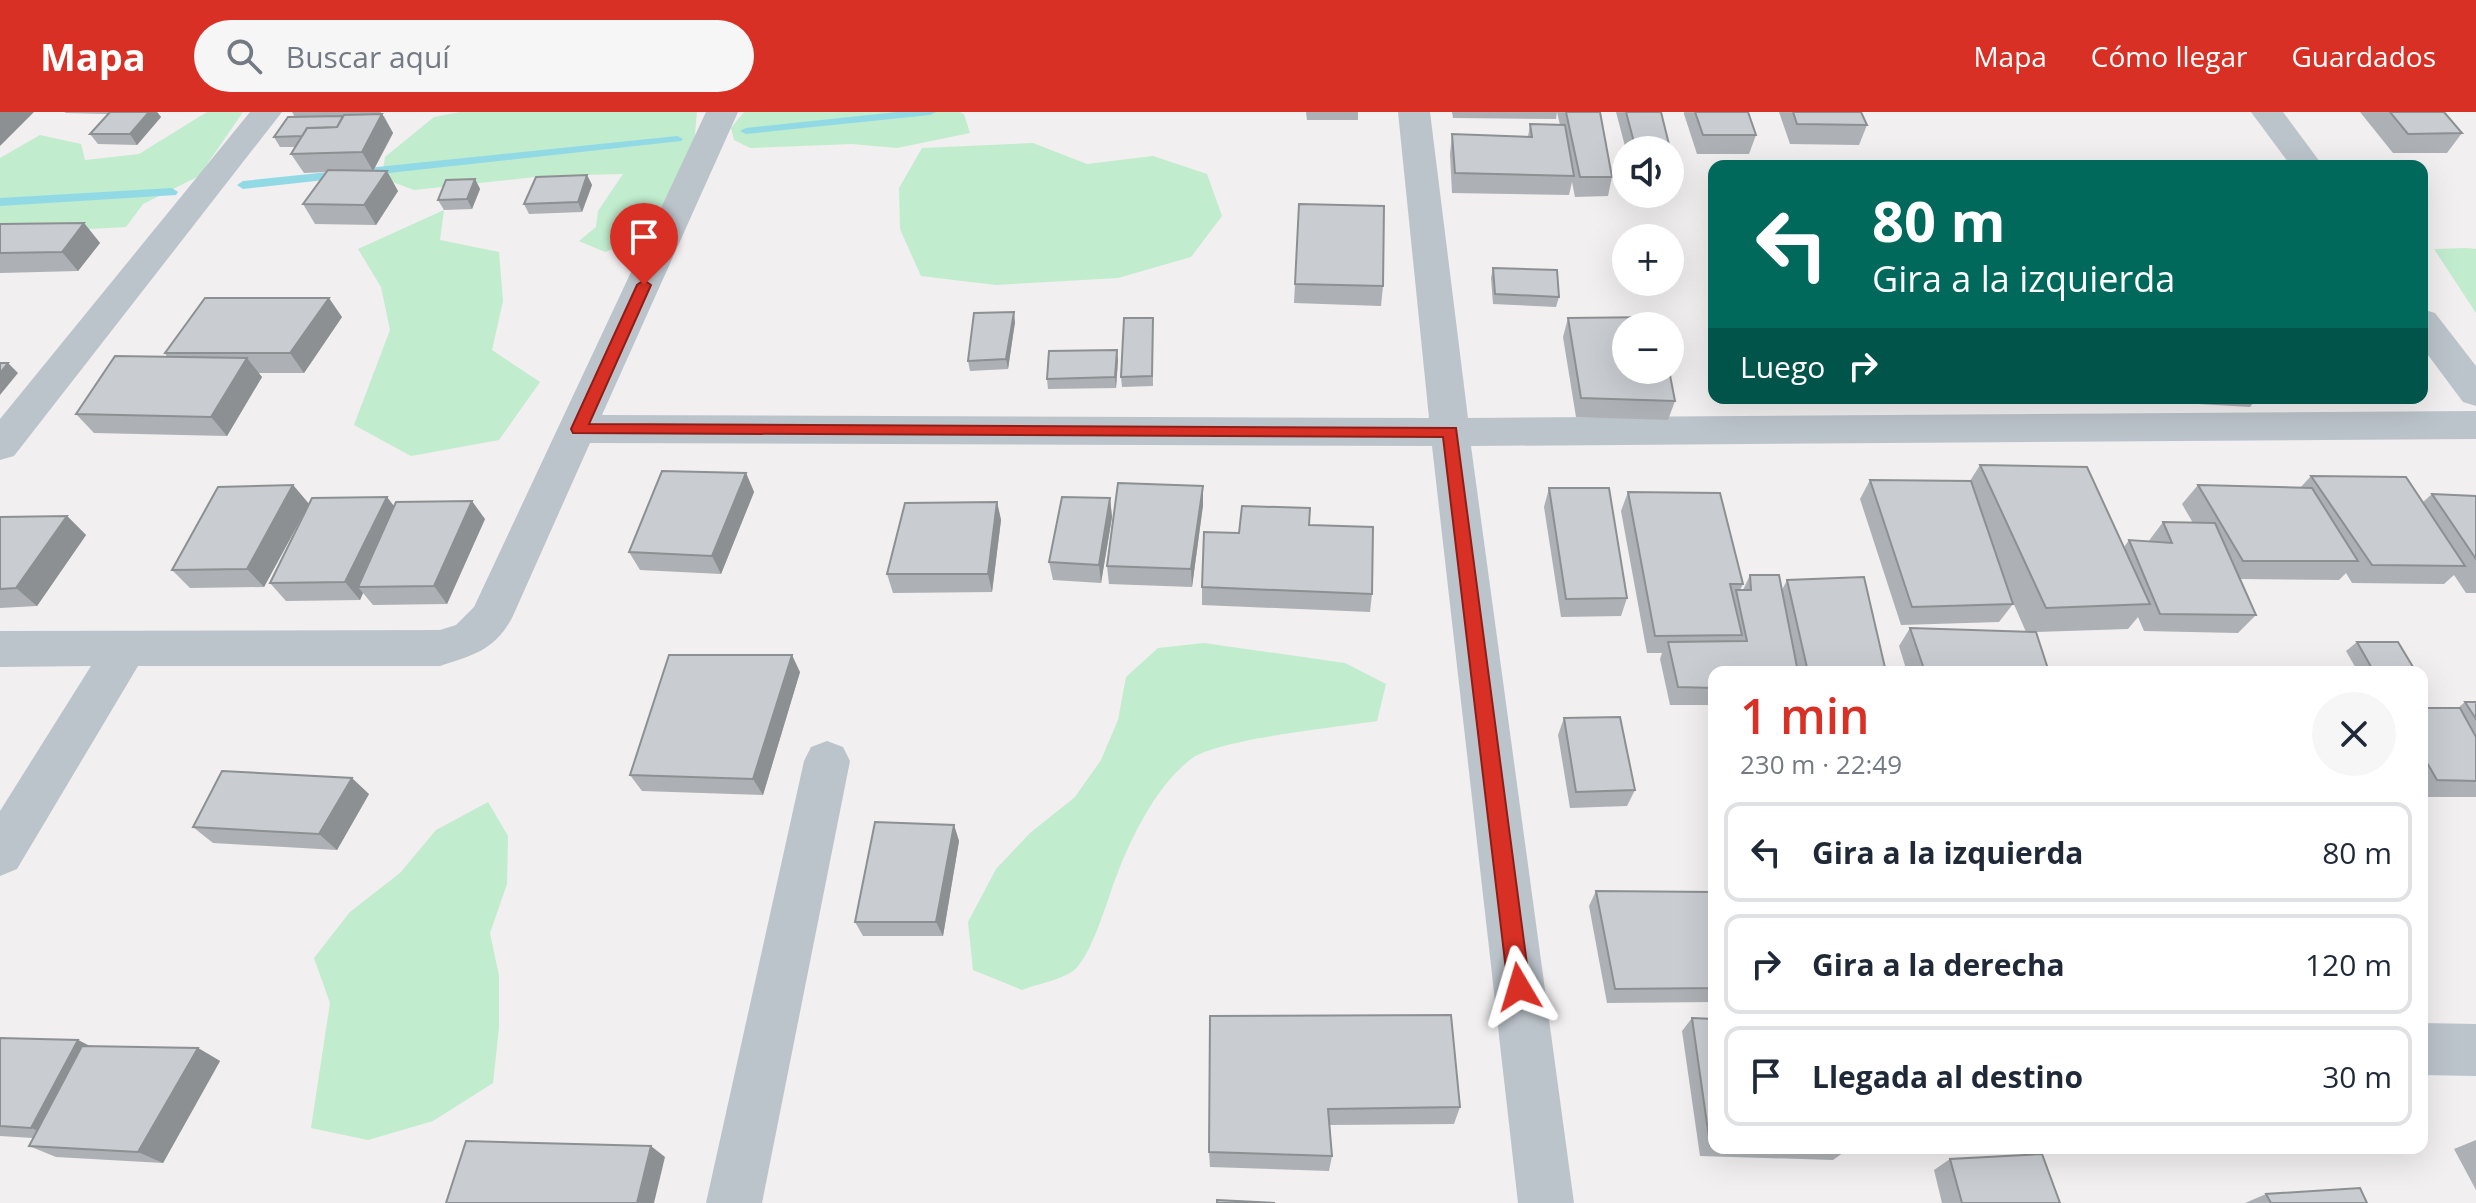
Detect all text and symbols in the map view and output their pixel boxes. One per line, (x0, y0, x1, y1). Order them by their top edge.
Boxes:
search box (194, 20, 754, 92)
text: Mapa (40, 30, 146, 82)
icon: search (222, 34, 266, 78)
text: Buscar aquí (286, 36, 450, 77)
text: Mapa (1973, 37, 2047, 75)
text: Cómo llegar (2091, 37, 2247, 75)
text: Guardados (2291, 37, 2436, 75)
map controls (1612, 136, 1684, 384)
button: sound (1612, 136, 1684, 208)
text: 80 m (1872, 182, 2006, 258)
icon: left (1740, 192, 1844, 296)
pin (610, 203, 678, 285)
icon: arrive (622, 215, 666, 259)
button: + (1612, 224, 1684, 296)
text: Gira a la izquierda (1872, 254, 2175, 303)
button: − (1612, 312, 1684, 384)
icon: right (1841, 344, 1885, 388)
text: Luego (1740, 346, 1825, 387)
text: 1 min (1740, 683, 1870, 748)
button: close (2312, 692, 2396, 776)
text: 230 m · 22:49 (1740, 746, 1902, 782)
icon: left (1744, 830, 1788, 874)
text: Gira a la izquierda (1812, 832, 2084, 873)
text: 80 m (2322, 832, 2392, 873)
icon: right (1744, 942, 1788, 986)
text: Gira a la derecha (1812, 944, 2065, 985)
text: 120 m (2305, 944, 2392, 985)
position arrow (1477, 945, 1561, 1029)
icon: arrive (1744, 1054, 1788, 1098)
text: Llegada al destino (1812, 1056, 2083, 1097)
text: 30 m (2322, 1056, 2392, 1097)

